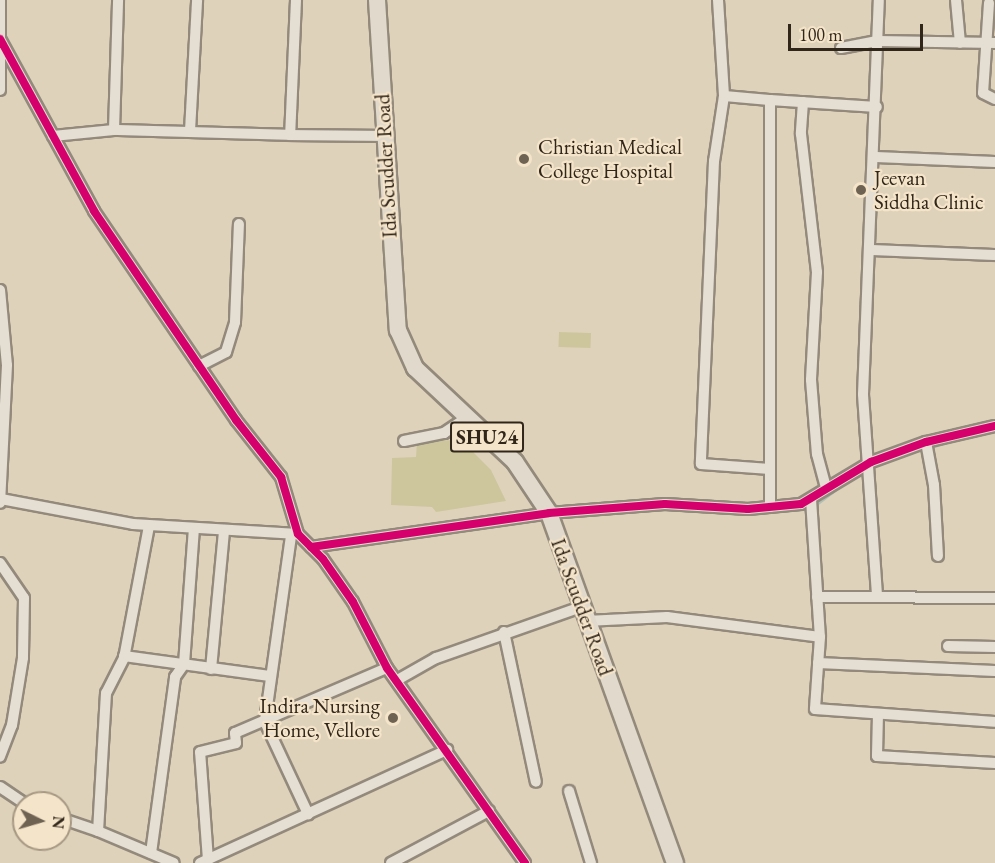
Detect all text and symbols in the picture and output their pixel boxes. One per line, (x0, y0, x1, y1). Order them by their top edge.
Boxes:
scale bar (791, 12, 926, 50)
text: 100 m (799, 23, 843, 46)
street label: Ida Scudder Road (370, 93, 402, 239)
place label: Christian Medical College Hospital (538, 134, 682, 184)
marker: Christian Medical College Hospital (515, 150, 533, 168)
place label: Jeevan Siddha Clinic (874, 165, 983, 215)
marker: Jeevan Siddha Clinic (852, 181, 870, 199)
road number: SHU24 (450, 420, 524, 454)
street label: Ida Scudder Road (545, 535, 619, 679)
place label: Indira Nursing Home, Vellore (260, 693, 380, 743)
marker: Indira Nursing Home, Vellore (384, 709, 402, 727)
north arrow (12, 791, 72, 851)
text: N (47, 815, 69, 830)

